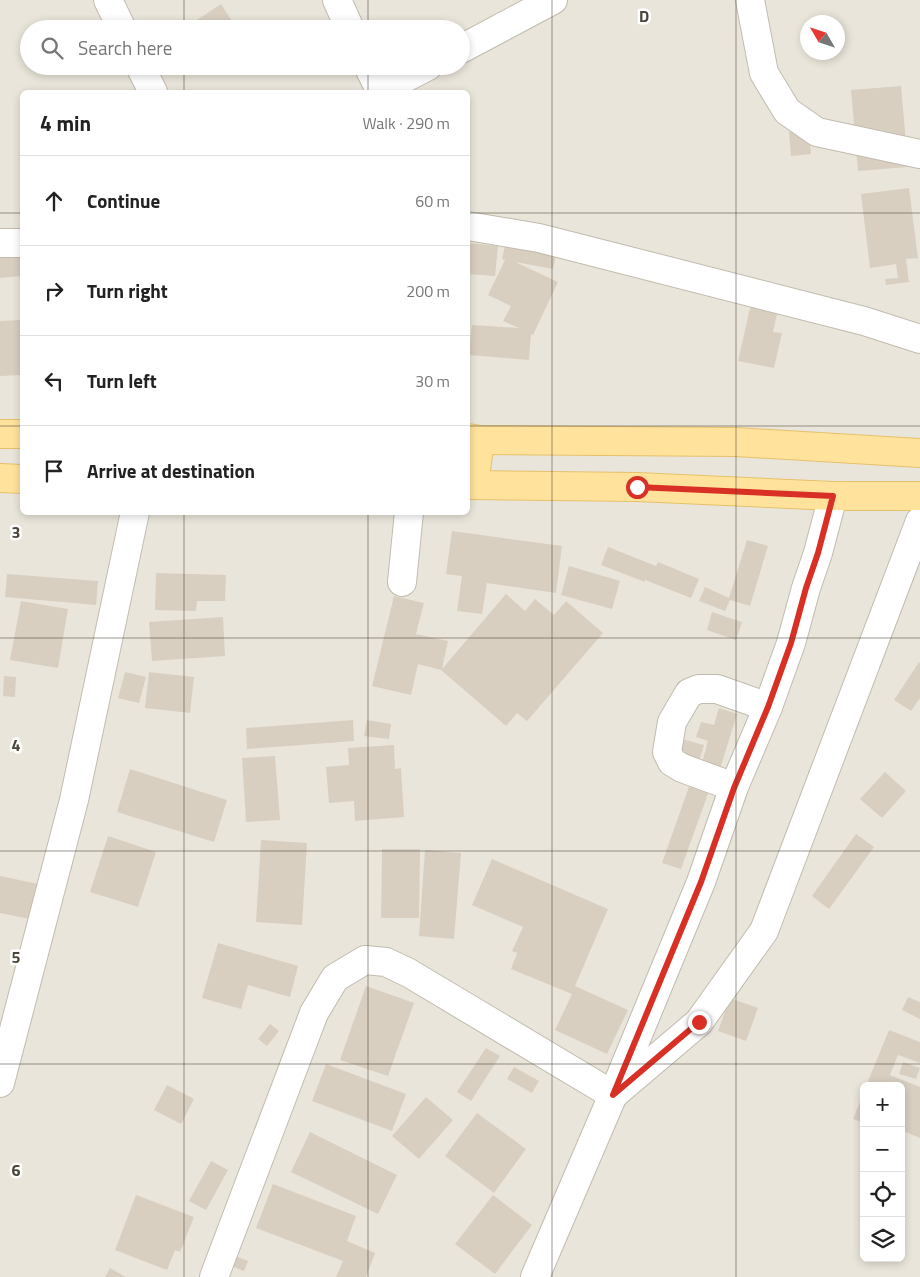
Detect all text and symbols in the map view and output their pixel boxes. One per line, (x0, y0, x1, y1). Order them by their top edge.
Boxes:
text: D (639, 4, 649, 28)
north arrow (800, 15, 845, 60)
search box (20, 20, 470, 75)
text: Search here (78, 33, 172, 62)
icon: search (38, 34, 66, 62)
text: 4 min (40, 107, 91, 139)
text: Walk · 290 m (362, 111, 450, 135)
text: Continue (87, 186, 160, 215)
icon: ahead (40, 187, 68, 215)
text: 60 m (415, 189, 450, 213)
text: Turn right (87, 276, 168, 305)
icon: right (40, 277, 68, 305)
text: 200 m (406, 279, 450, 303)
text: Turn left (87, 366, 157, 395)
icon: left (40, 367, 68, 395)
text: 30 m (415, 369, 450, 393)
text: Arrive at destination (87, 456, 255, 485)
icon: arrive (40, 457, 68, 485)
route start (626, 476, 649, 499)
text: 3 (12, 520, 20, 544)
text: 4 (12, 733, 21, 757)
text: 5 (12, 945, 21, 969)
route end (688, 1011, 711, 1034)
map controls (860, 1082, 905, 1262)
button: + (860, 1082, 905, 1127)
button: − (860, 1127, 905, 1172)
text: 6 (12, 1158, 21, 1182)
button: locate (860, 1172, 905, 1217)
button: layers (860, 1217, 905, 1262)

